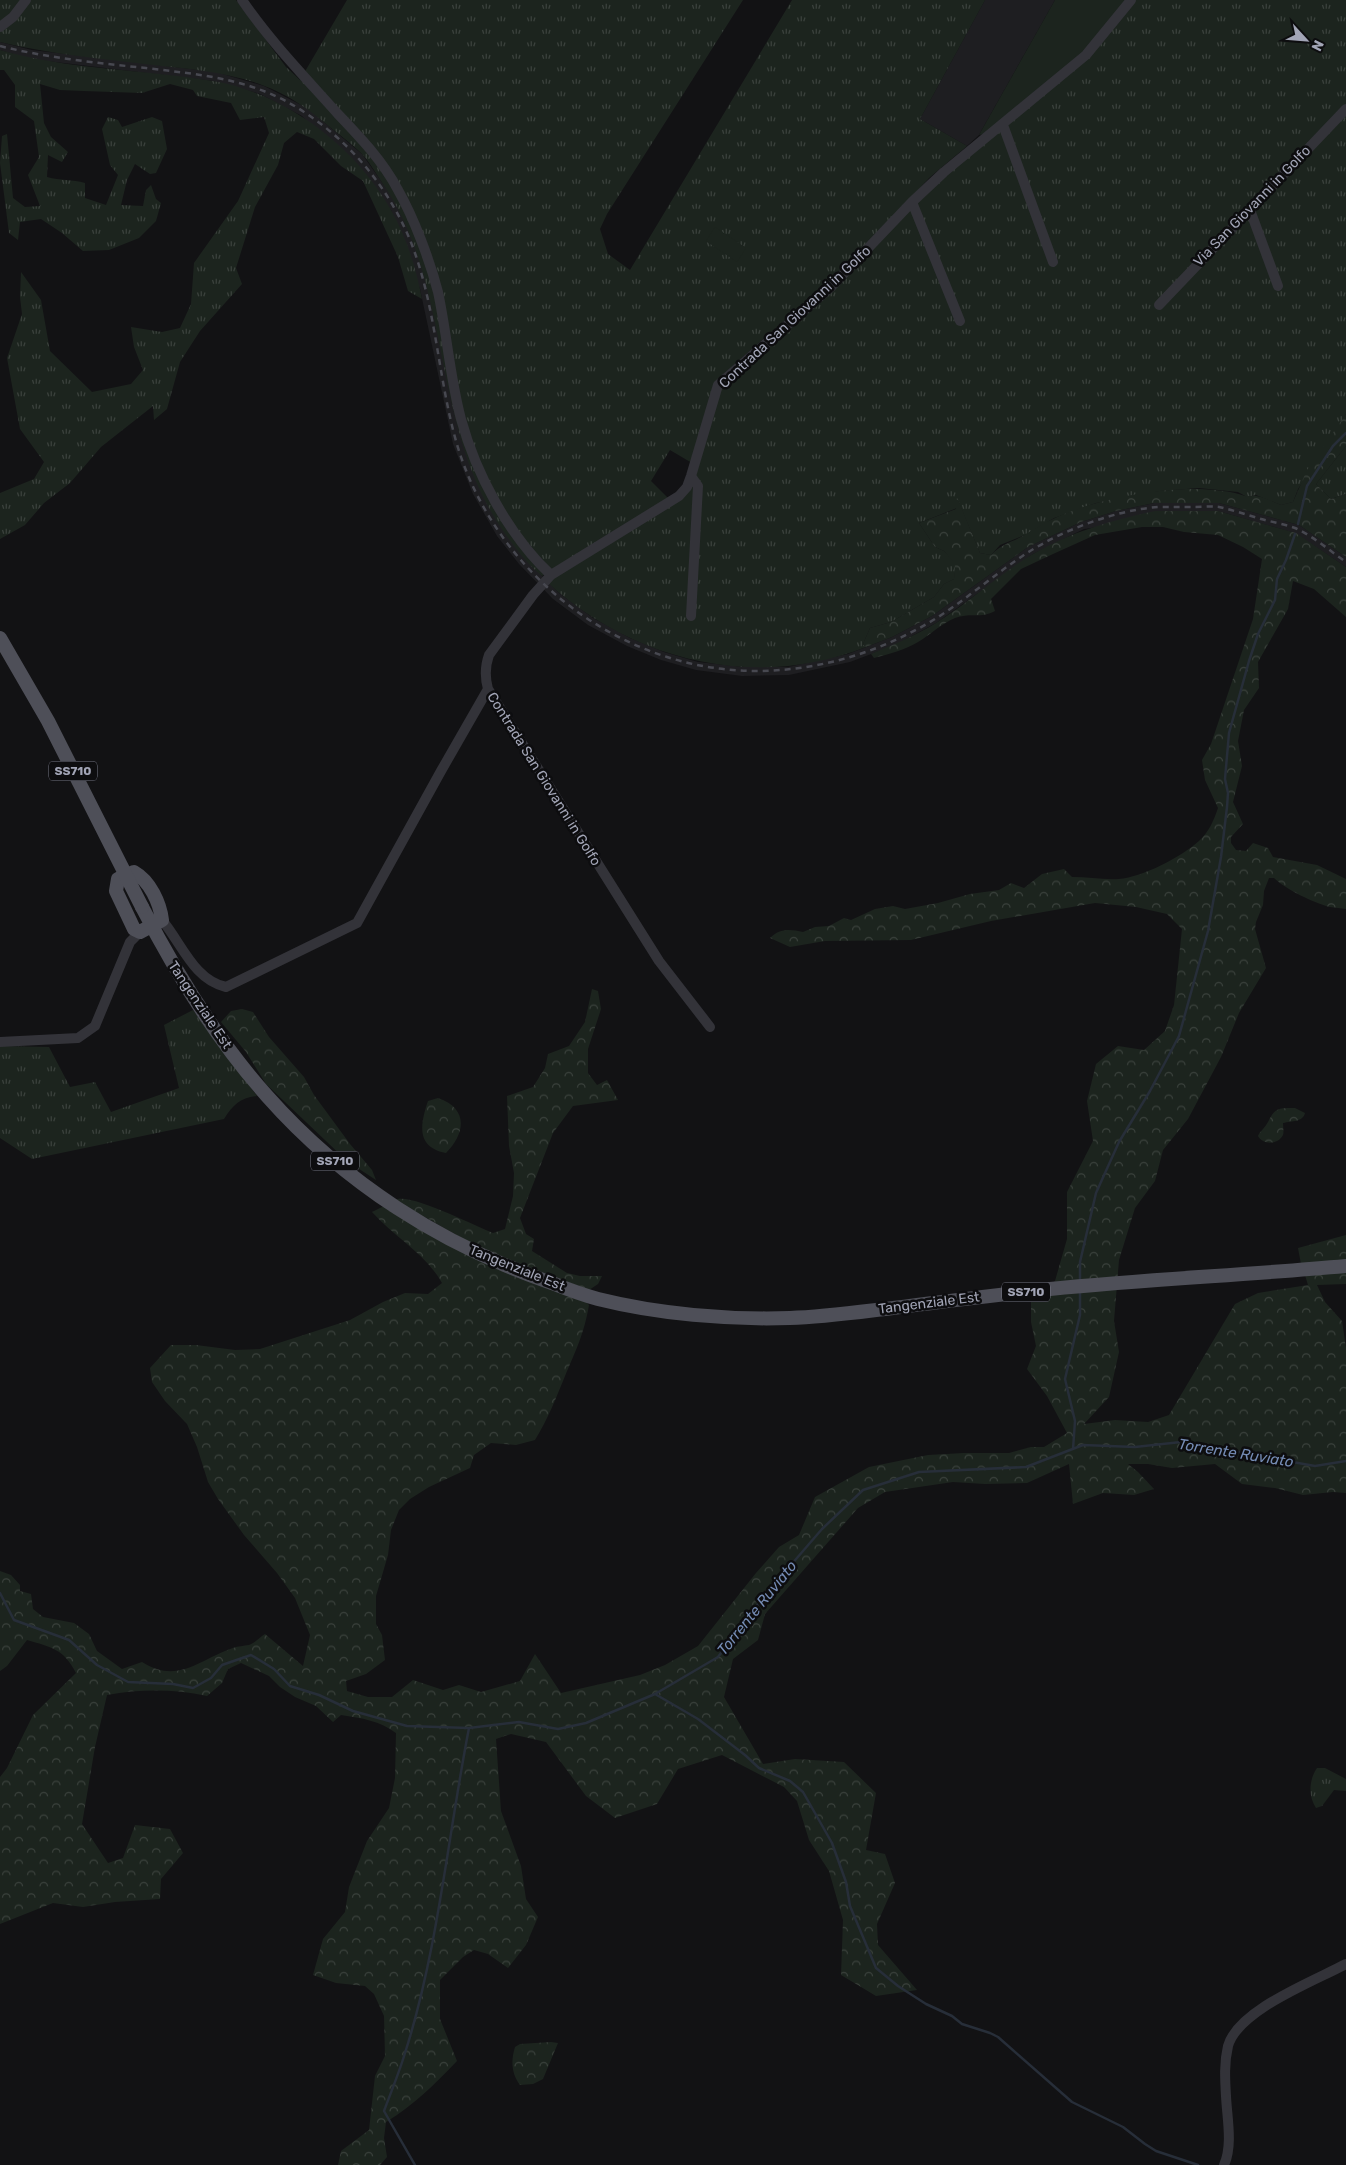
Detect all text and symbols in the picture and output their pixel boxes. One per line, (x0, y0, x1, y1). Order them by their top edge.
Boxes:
north arrow (1281, 15, 1331, 65)
text: N (1307, 37, 1327, 54)
street label: Via San Giovanni in Golfo (1190, 142, 1314, 270)
street label: Contrada San Giovanni in Golfo (716, 242, 874, 392)
street label: Contrada San Giovanni in Golfo (483, 689, 605, 869)
road number: SS710 (49, 761, 97, 780)
street label: Tangenziale Est (165, 958, 236, 1052)
road number: SS710 (311, 1152, 359, 1170)
street label: Tangenziale Est (467, 1241, 568, 1295)
road number: SS710 (1002, 1282, 1050, 1301)
street label: Tangenziale Est (877, 1288, 981, 1318)
water label: Torrente Ruviato (1177, 1435, 1295, 1471)
water label: Torrente Ruviato (713, 1557, 801, 1659)

